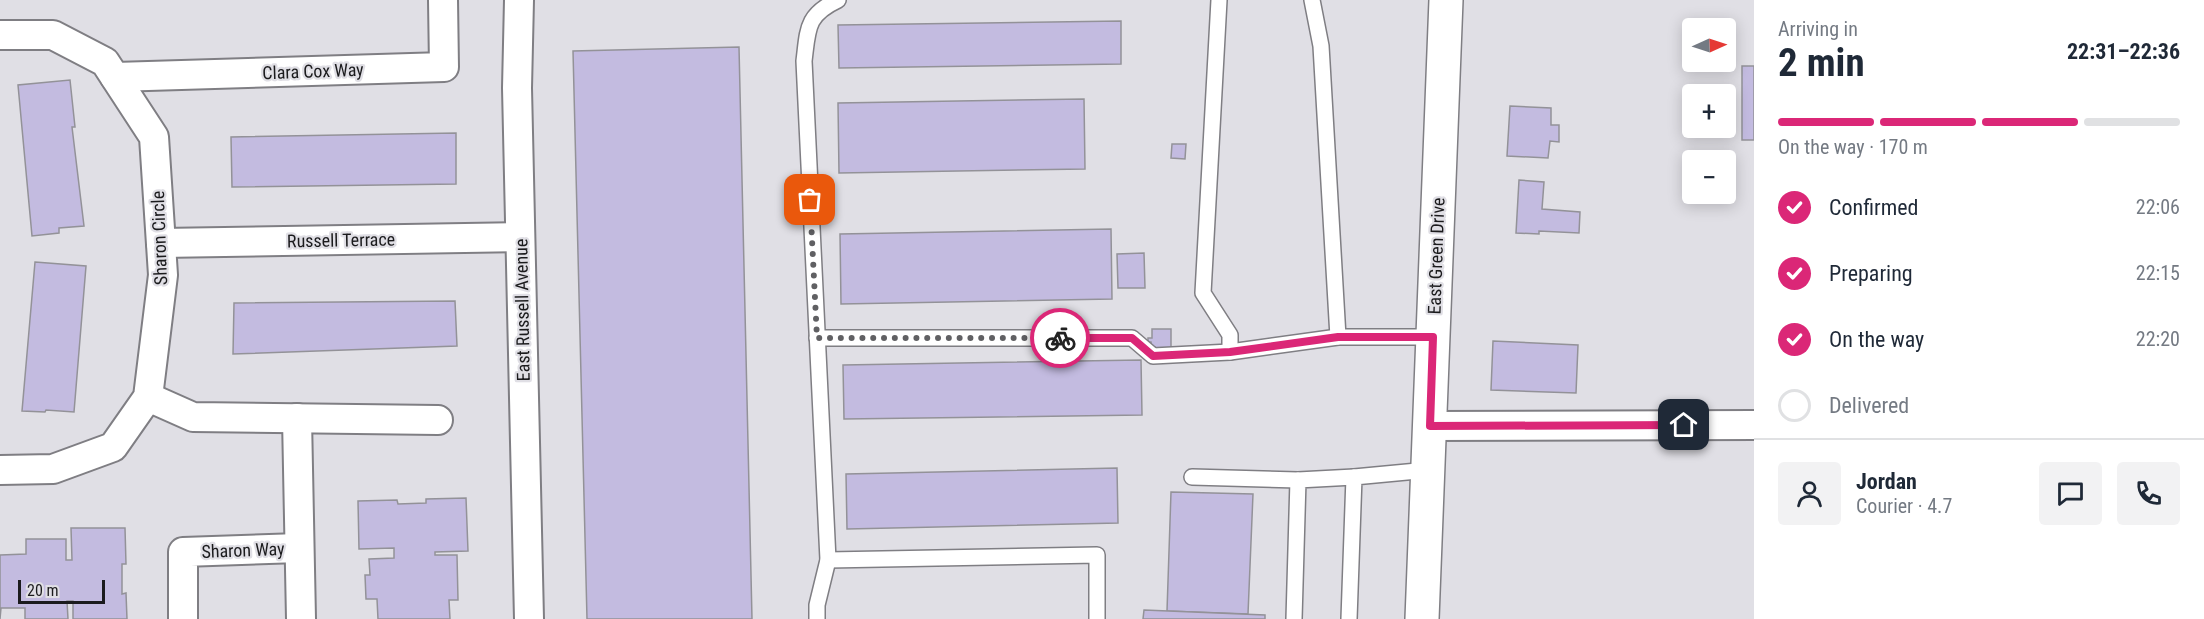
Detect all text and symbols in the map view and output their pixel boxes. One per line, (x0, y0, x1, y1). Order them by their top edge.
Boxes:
text: Arriving in (1778, 17, 1858, 41)
north arrow (1682, 18, 1736, 72)
map controls (1682, 18, 1736, 204)
text: 22:31–22:36 (2067, 39, 2180, 64)
text: 2 min (1778, 40, 1865, 86)
street label: Clara Cox Way (262, 59, 365, 83)
button: + (1682, 84, 1736, 138)
text: On the way · 170 m (1778, 135, 1928, 159)
button: − (1682, 150, 1736, 204)
pin (784, 174, 835, 225)
icon: bag (793, 183, 826, 216)
street label: Sharon Circle (147, 190, 171, 286)
icon: check (1778, 191, 1811, 224)
text: Confirmed (1829, 195, 1918, 220)
text: 22:06 (2136, 195, 2180, 219)
street label: East Green Drive (1423, 197, 1449, 315)
street label: Russell Terrace (287, 229, 395, 251)
street label: East Russell Avenue (510, 239, 534, 381)
icon: check (1778, 257, 1811, 290)
text: Preparing (1829, 261, 1913, 286)
text: 22:15 (2136, 261, 2180, 285)
courier (1030, 308, 1090, 368)
icon: bike (1044, 322, 1077, 355)
icon: check (1778, 323, 1811, 356)
text: On the way (1829, 327, 1924, 352)
text: 22:20 (2136, 327, 2180, 351)
text: Delivered (1829, 393, 1909, 418)
pin (1658, 399, 1709, 450)
icon: home (1667, 408, 1700, 441)
button: person (1778, 462, 1841, 525)
button: chat (2039, 462, 2102, 525)
button: phone (2117, 462, 2180, 525)
text: Jordan (1856, 469, 1917, 494)
text: Courier · 4.7 (1856, 494, 1952, 518)
street label: Sharon Way (201, 538, 285, 562)
scale bar (18, 577, 105, 604)
text: 20 m (27, 581, 59, 600)

